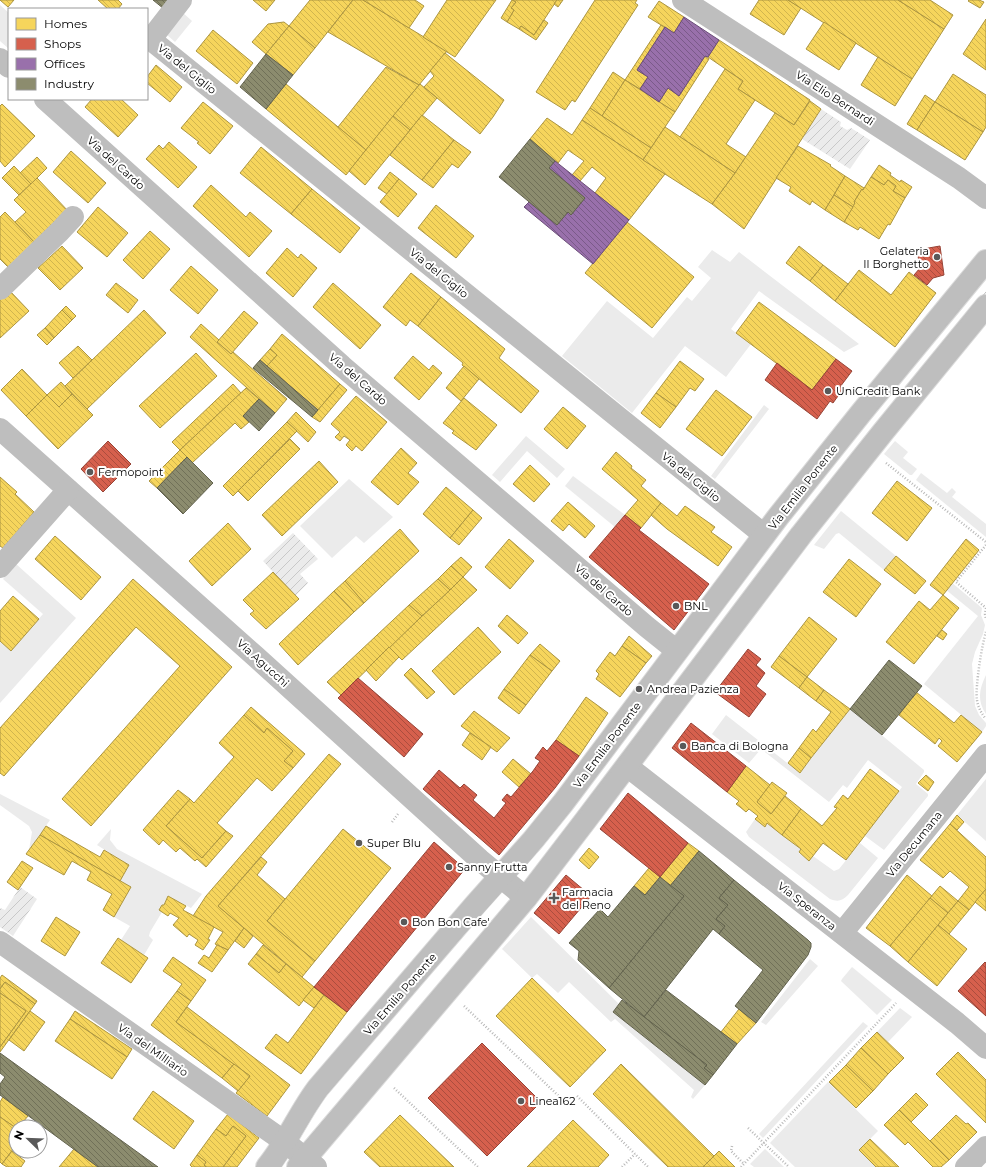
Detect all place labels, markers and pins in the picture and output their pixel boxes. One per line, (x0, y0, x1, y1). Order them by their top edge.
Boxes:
place label: Gelateria Il Borghetto (863, 244, 929, 271)
marker: Gelateria Il Borghetto (932, 252, 942, 262)
place label: UniCredit Bank (836, 384, 921, 398)
marker: UniCredit Bank (823, 386, 833, 396)
place label: Fermopoint (98, 465, 164, 479)
marker: Fermopoint (85, 467, 95, 477)
place label: BNL (684, 599, 708, 613)
marker: BNL (671, 601, 681, 611)
place label: Andrea Pazienza (647, 682, 739, 696)
marker: Andrea Pazienza (634, 684, 644, 694)
place label: Banca di Bologna (691, 739, 789, 753)
marker: Banca di Bologna (678, 741, 688, 751)
place label: Super Blu (367, 836, 421, 850)
marker: Super Blu (354, 838, 364, 848)
place label: Sanny Frutta (457, 860, 527, 874)
marker: Sanny Frutta (444, 862, 454, 872)
place label: Farmacia del Reno (562, 885, 613, 912)
marker: Farmacia del Reno (549, 893, 559, 903)
place label: Bon Bon Cafe' (412, 915, 489, 929)
marker: Bon Bon Cafe' (399, 917, 409, 927)
place label: Linea162 (529, 1094, 576, 1108)
marker: Linea162 (516, 1096, 526, 1106)

